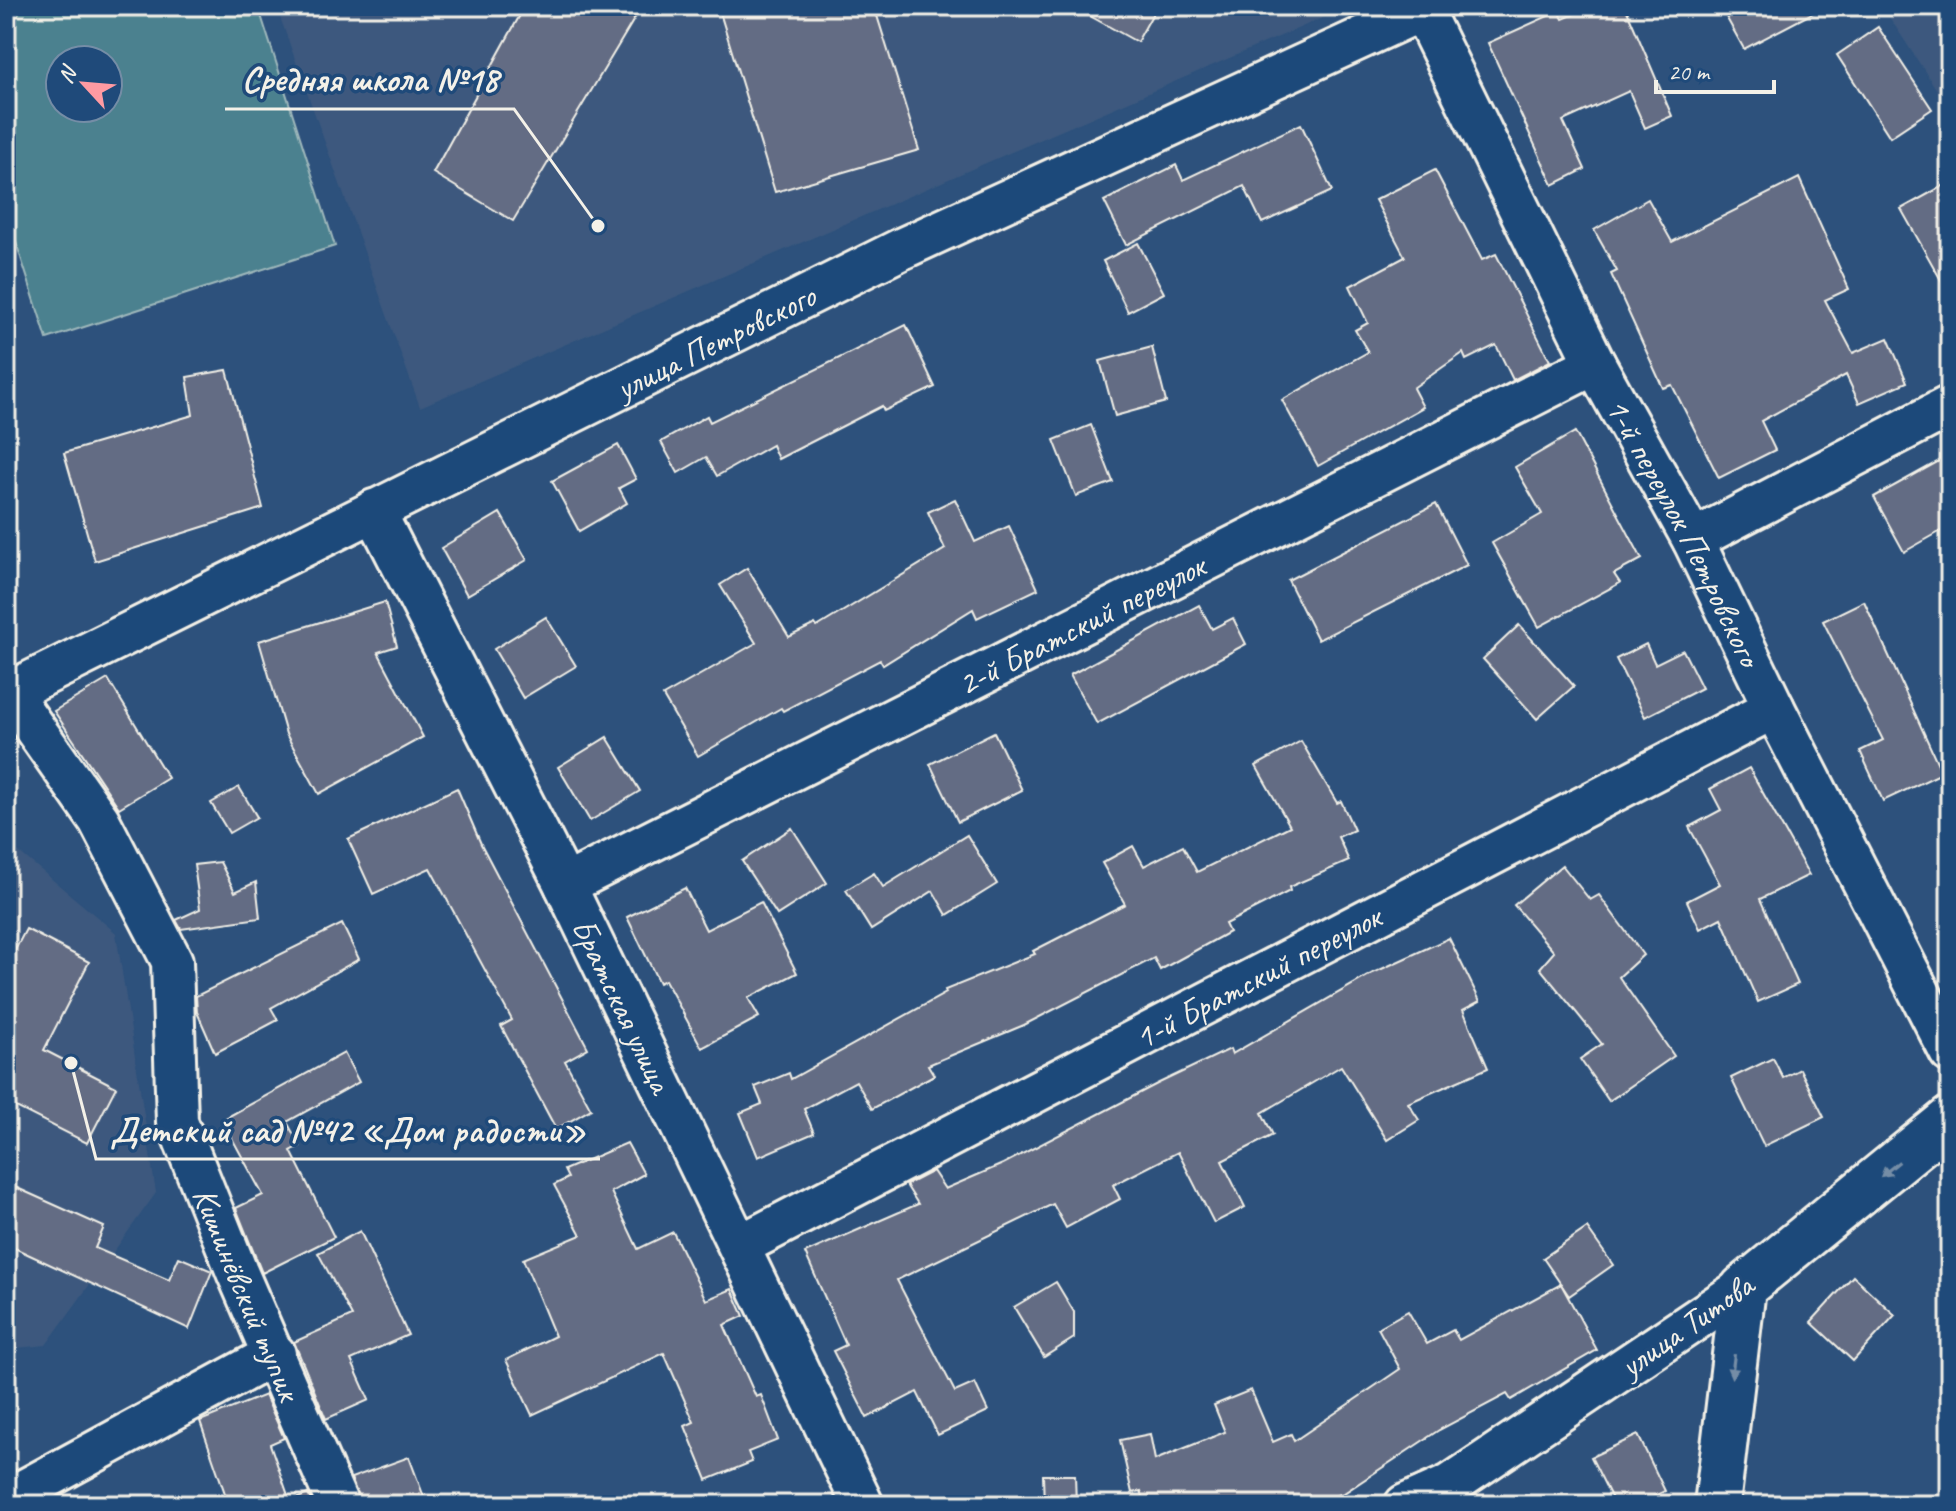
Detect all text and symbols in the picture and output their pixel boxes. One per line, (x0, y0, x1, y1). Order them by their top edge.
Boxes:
north arrow (44, 44, 124, 124)
scale bar (1656, 44, 1774, 94)
callout: Средняя школа №18 (225, 49, 514, 109)
text: Средняя школа №18 (242, 56, 502, 102)
text: 20 m (1668, 57, 1711, 87)
text: N (51, 60, 84, 88)
street label: улица Петровского (607, 273, 824, 410)
street label: 1-й переулок Петровского (1596, 390, 1773, 677)
street label: 2-й Братский переулок (950, 542, 1215, 705)
street label: 1-й Братский переулок (1127, 894, 1391, 1059)
street label: Братская улица (562, 911, 684, 1102)
callout: Детский сад №42 «Дом радости» (96, 1099, 600, 1159)
text: Детский сад №42 «Дом радости» (110, 1107, 586, 1153)
one-way arrow (1879, 1160, 1900, 1177)
street label: Кишинёвский тупик (183, 1181, 312, 1410)
street label: улица Титова (1609, 1262, 1764, 1388)
one-way arrow (1727, 1353, 1740, 1378)

